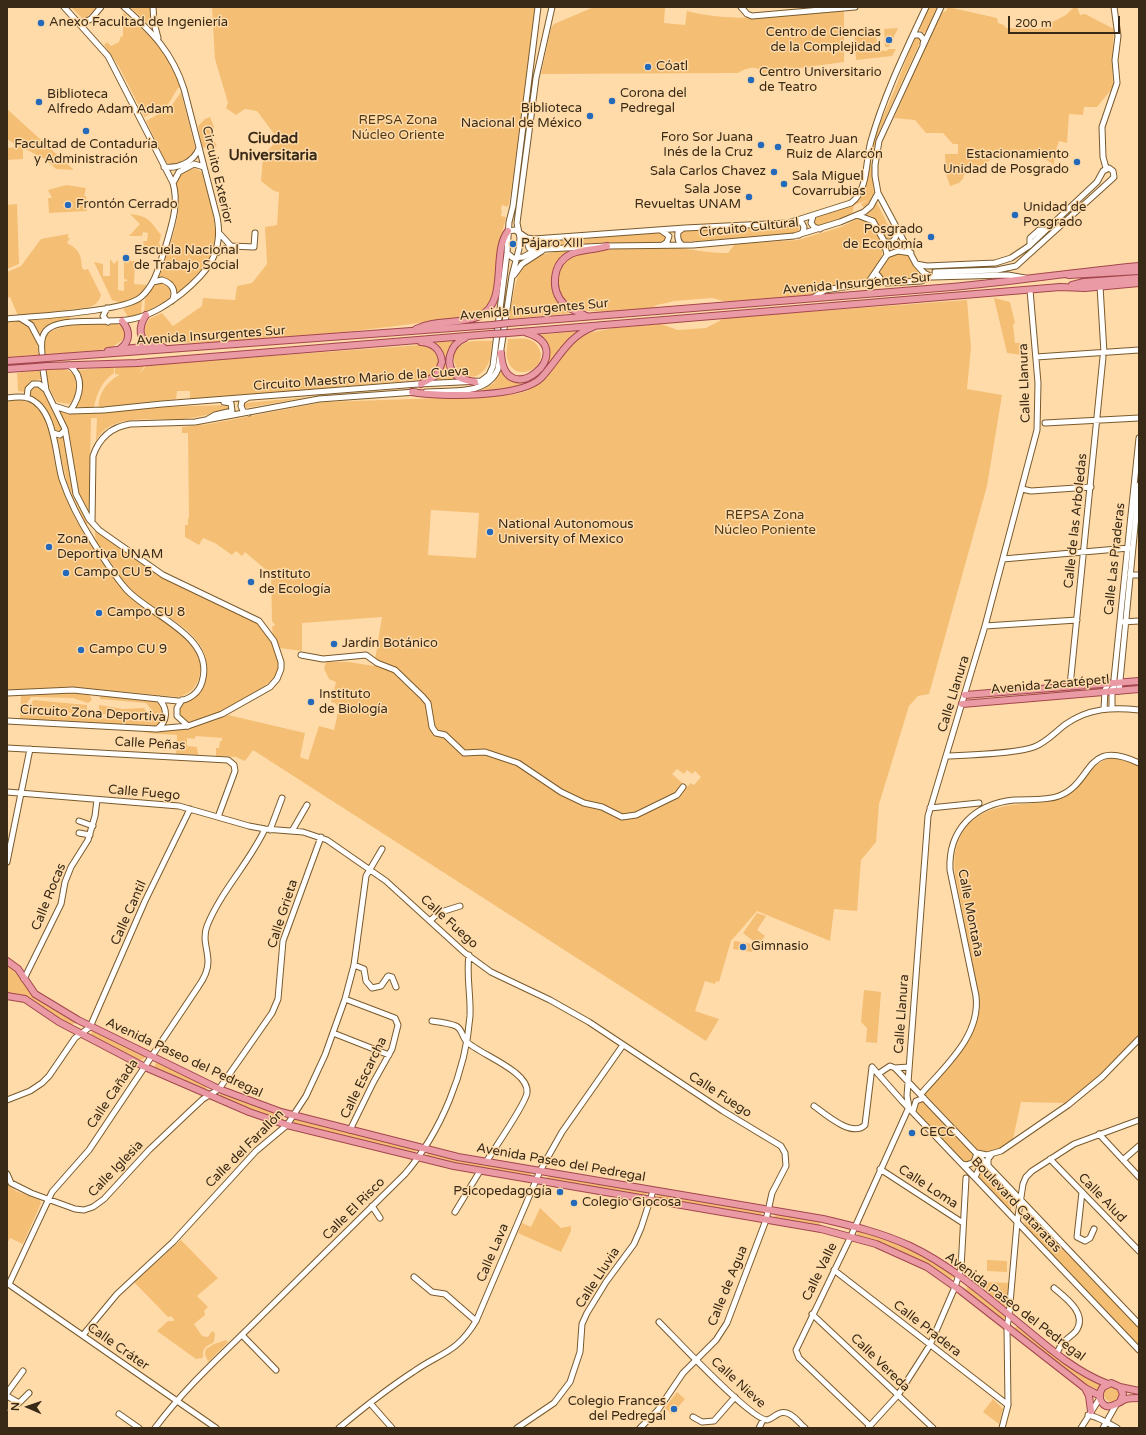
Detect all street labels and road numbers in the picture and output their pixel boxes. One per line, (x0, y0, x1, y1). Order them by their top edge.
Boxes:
street label: Circuito Exterior (198, 125, 236, 225)
street label: Circuito Cultural (699, 215, 799, 241)
street label: Avenida Insurgentes Sur (782, 270, 932, 298)
street label: Avenida Insurgentes Sur (459, 296, 609, 324)
street label: Avenida Insurgentes Sur (136, 323, 286, 349)
street label: Calle Llanura (1016, 343, 1034, 423)
street label: Circuito Maestro Mario de la Cueva (253, 364, 469, 394)
street label: Calle de las Arboledas (1061, 453, 1091, 589)
street label: Calle Las Praderas (1101, 502, 1129, 616)
street label: Calle Llanura (935, 654, 973, 734)
street label: Avenida Zacatépetl (990, 672, 1110, 698)
street label: Circuito Zona Deportiva (20, 702, 166, 726)
street label: Calle Peñas (114, 734, 186, 754)
street label: Calle Fuego (107, 782, 181, 804)
street label: Calle Rocas (28, 861, 70, 933)
street label: Calle Montaña (954, 868, 986, 958)
street label: Calle Cantil (108, 878, 150, 948)
street label: Calle Grieta (265, 878, 301, 950)
street label: Calle Fuego (417, 892, 481, 952)
street label: Calle Llanura (891, 974, 913, 1054)
street label: Avenida Paseo del Pedregal (103, 1015, 265, 1101)
street label: Calle Escarcha (337, 1035, 391, 1121)
street label: Calle Cañada (84, 1056, 142, 1132)
street label: Calle Fuego (685, 1069, 755, 1121)
street label: Calle del Farallón (203, 1107, 287, 1191)
street label: Calle Iglesia (85, 1137, 147, 1201)
street label: Avenida Paseo del Pedregal (475, 1140, 647, 1186)
street label: Boulevard Cataratas (968, 1154, 1064, 1256)
street label: Calle Loma (895, 1162, 961, 1212)
street label: Calle Alud (1075, 1170, 1129, 1226)
street label: Calle El Risco (320, 1175, 388, 1243)
street label: Calle Lava (474, 1221, 512, 1285)
street label: Calle Valle (799, 1240, 841, 1304)
street label: Calle de Agua (705, 1243, 751, 1329)
street label: Calle Lluvia (572, 1245, 624, 1311)
street label: Avenida Paseo del Pedregal (942, 1249, 1088, 1365)
street label: Calle Pradera (890, 1298, 964, 1360)
street label: Calle Cráter (84, 1320, 152, 1374)
street label: Calle Vereda (847, 1331, 913, 1395)
street label: Calle Nieve (707, 1354, 769, 1412)

